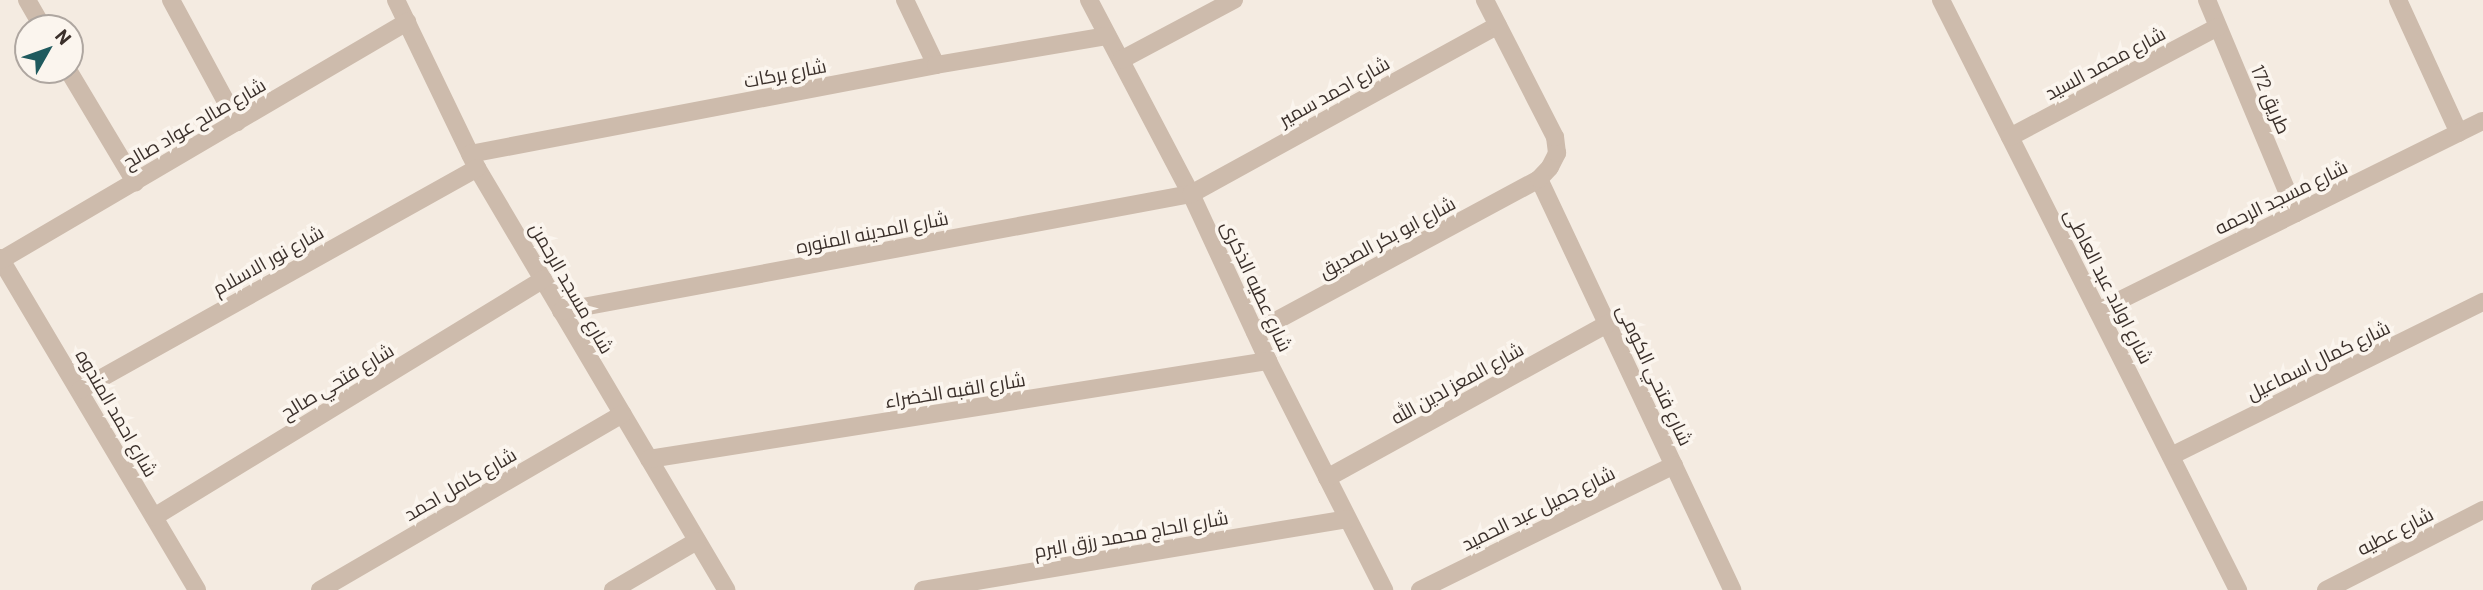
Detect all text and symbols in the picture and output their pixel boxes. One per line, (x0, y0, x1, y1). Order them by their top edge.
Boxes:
north arrow (14, 14, 84, 84)
street label: شارع محمد السيد (2041, 22, 2169, 104)
text: N (51, 24, 77, 49)
street label: شارع احمد سمير (1275, 51, 1393, 131)
street label: شارع بركات (742, 54, 828, 92)
street label: طريق 172 (2246, 61, 2296, 137)
street label: شارع صالح عواد صالح (118, 73, 270, 173)
street label: شارع مسجد الرحمه (2211, 155, 2351, 239)
street label: شارع ابو بكر الصديق (1315, 191, 1459, 283)
street label: شارع اولاد عبد العاطى (2060, 205, 2158, 367)
street label: شارع المدينه المنوره (794, 206, 950, 258)
street label: شارع عطيه الذكرى (1217, 217, 1297, 355)
street label: شارع مسجد الرحمن (525, 219, 619, 357)
street label: شارع نور الاسلام (209, 220, 327, 300)
street label: شارع فتحي الكومى (1612, 301, 1698, 449)
street label: شارع كمال اسماعيل (2243, 315, 2393, 405)
street label: شارع المعز لدين الله (1387, 337, 1527, 429)
street label: شارع فتحي صالح (276, 338, 398, 424)
street label: شارع احمد المندوه (71, 345, 163, 481)
street label: شارع القبه الخضراء (883, 368, 1027, 412)
street label: شارع كامل احمد (400, 443, 520, 525)
street label: شارع جميل عبد الحميد (1458, 461, 1618, 555)
street label: شارع عطيه (2353, 502, 2437, 560)
street label: شارع الحاج محمد رزق البرم (1032, 506, 1230, 562)

